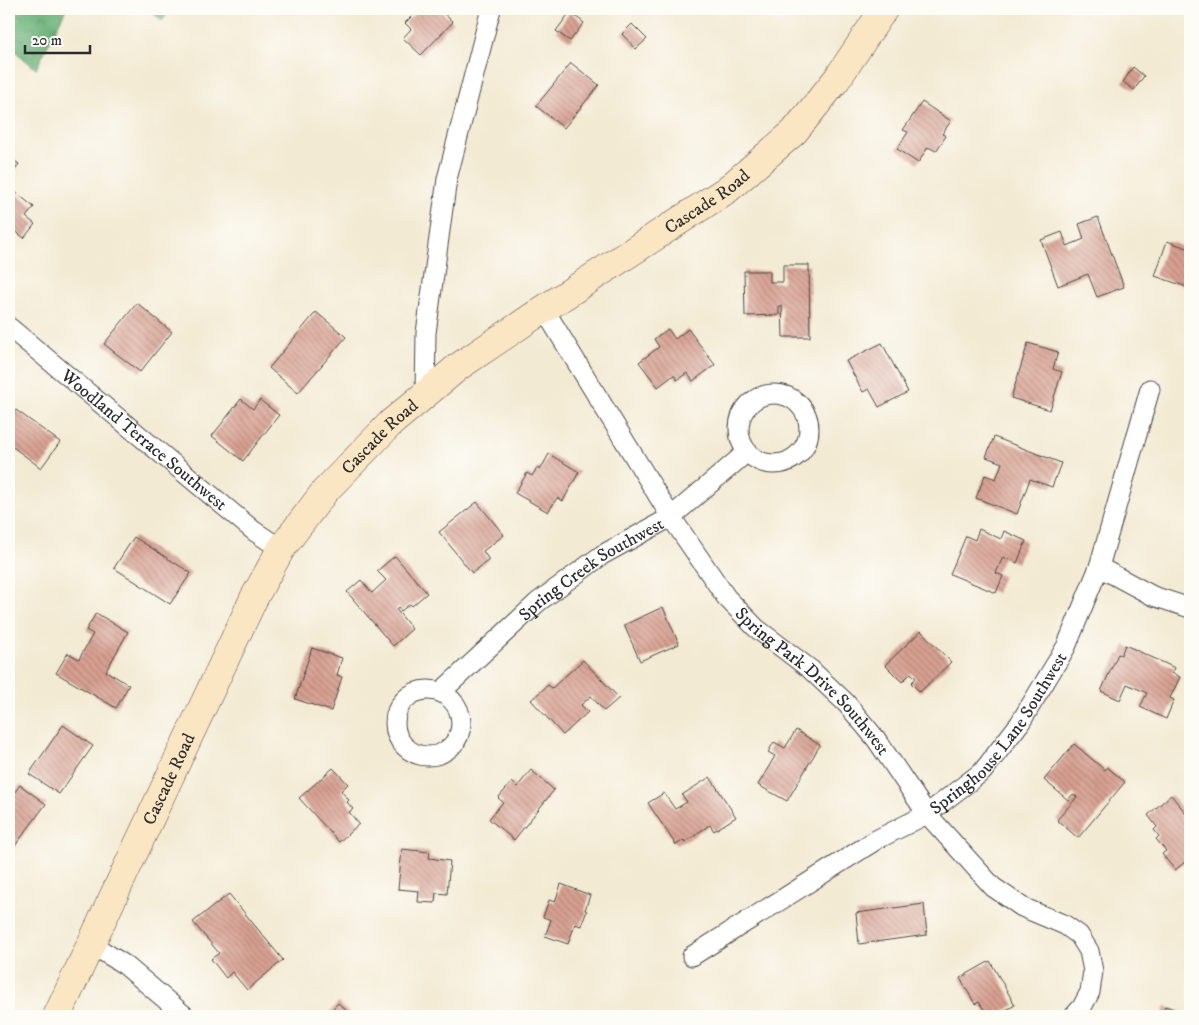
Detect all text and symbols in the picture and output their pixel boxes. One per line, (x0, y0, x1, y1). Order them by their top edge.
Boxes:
scale bar (25, 22, 90, 54)
text: 20 m (32, 31, 62, 50)
street label: Cascade Road (661, 165, 755, 239)
street label: Woodland Terrace Southwest (55, 364, 231, 516)
street label: Cascade Road (337, 395, 423, 479)
street label: Spring Creek Southwest (515, 513, 668, 626)
street label: Spring Park Drive Southwest (730, 603, 894, 760)
street label: Springhouse Lane Southwest (926, 648, 1072, 820)
street label: Cascade Road (139, 730, 201, 829)

